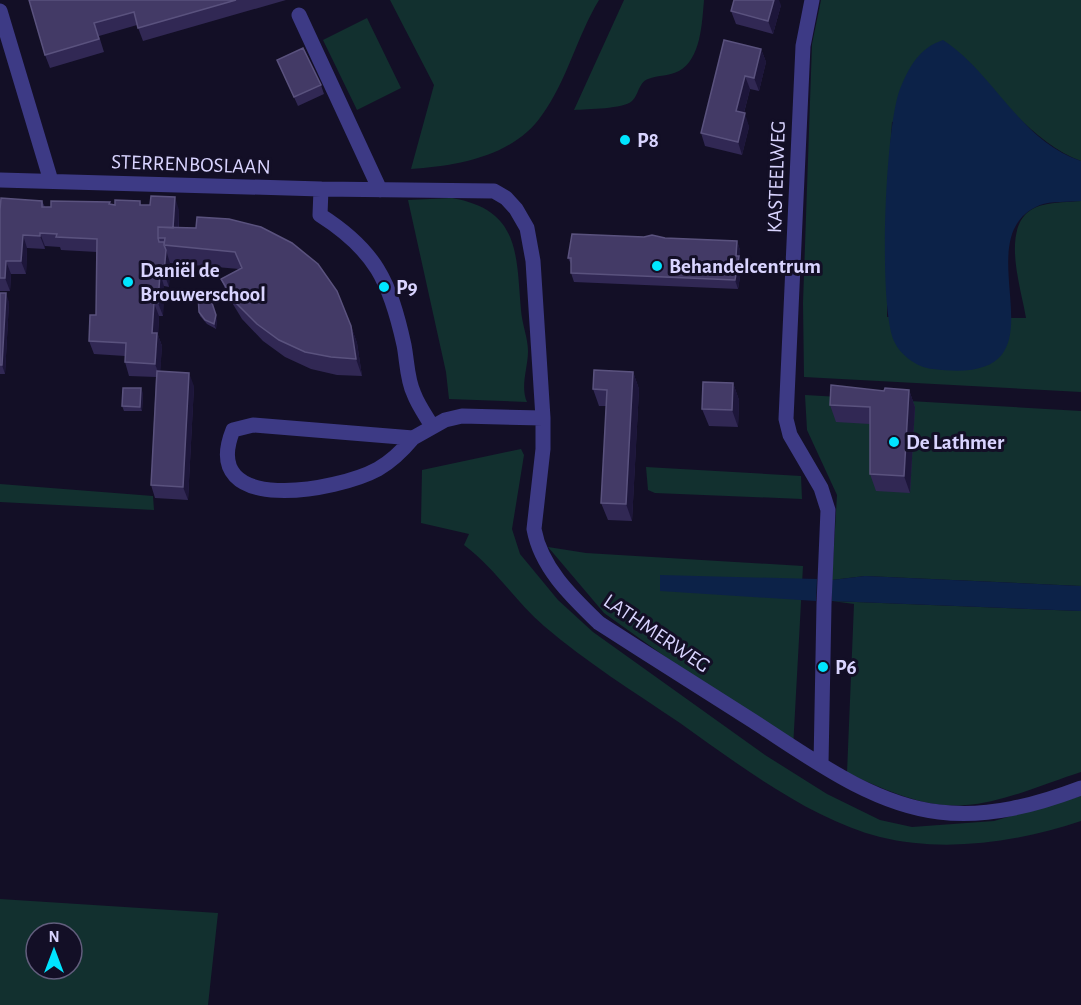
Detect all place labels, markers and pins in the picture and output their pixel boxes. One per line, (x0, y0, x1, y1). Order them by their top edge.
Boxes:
place label: P8 (637, 130, 659, 151)
marker: P8 (618, 133, 632, 147)
place label: Behandelcentrum (669, 256, 821, 277)
marker: Behandelcentrum (650, 259, 664, 273)
place label: Daniël de Brouwerschool (140, 260, 266, 305)
marker: Daniël de Brouwerschool (121, 275, 135, 289)
place label: P9 (396, 277, 418, 298)
marker: P9 (377, 280, 391, 294)
place label: De Lathmer (906, 432, 1005, 453)
marker: De Lathmer (887, 435, 901, 449)
place label: P6 (835, 657, 857, 678)
marker: P6 (816, 660, 830, 674)

